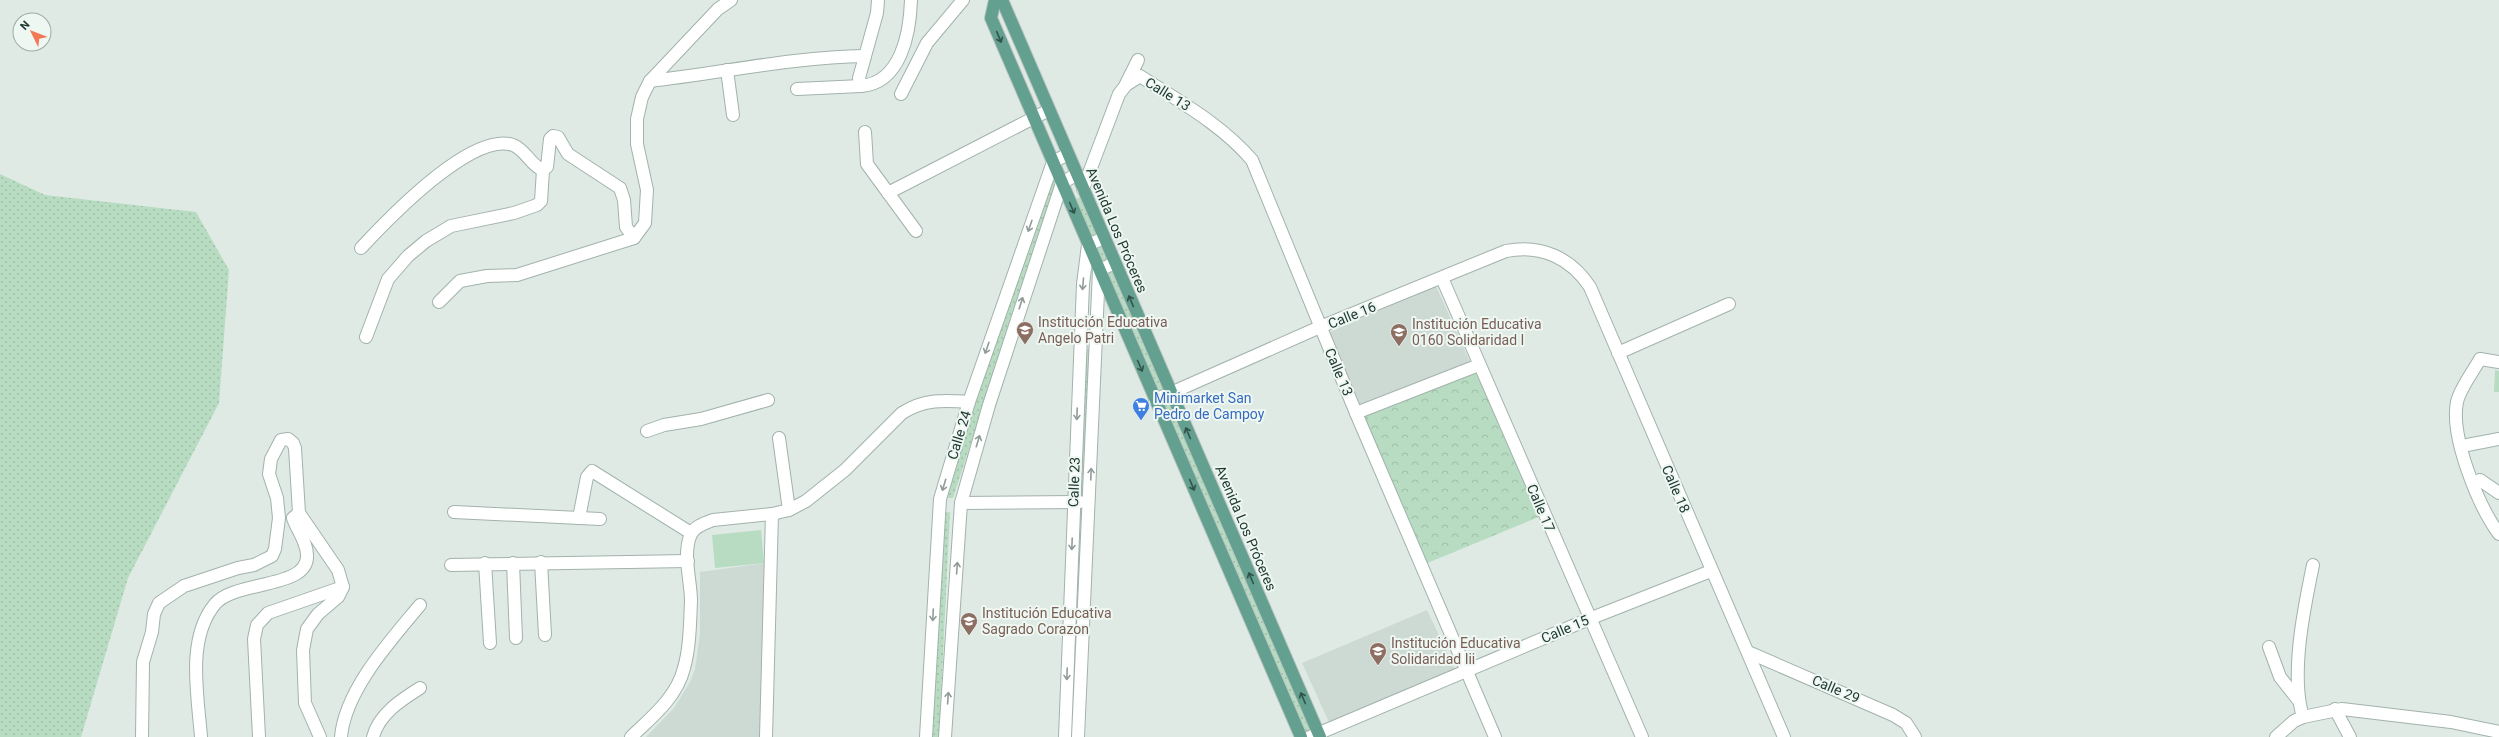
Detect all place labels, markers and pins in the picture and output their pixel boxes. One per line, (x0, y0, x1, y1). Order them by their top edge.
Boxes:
place label: Institución Educativa Angelo Patri (1038, 314, 1168, 346)
place label: Institución Educativa 0160 Solidaridad I (1412, 316, 1542, 348)
school or university icon: Institución Educativa Angelo Patri (1015, 320, 1035, 345)
school or university icon: Institución Educativa 0160 Solidaridad I (1389, 322, 1409, 347)
place label: Minimarket San Pedro de Campoy (1154, 390, 1265, 422)
supermarket icon: Minimarket San Pedro de Campoy (1131, 396, 1151, 421)
place label: Institución Educativa Sagrado Corazon (982, 605, 1112, 637)
school or university icon: Institución Educativa Sagrado Corazon (959, 611, 979, 636)
place label: Institución Educativa Solidaridad Iii (1391, 635, 1521, 667)
school or university icon: Institución Educativa Solidaridad Iii (1368, 641, 1388, 666)

